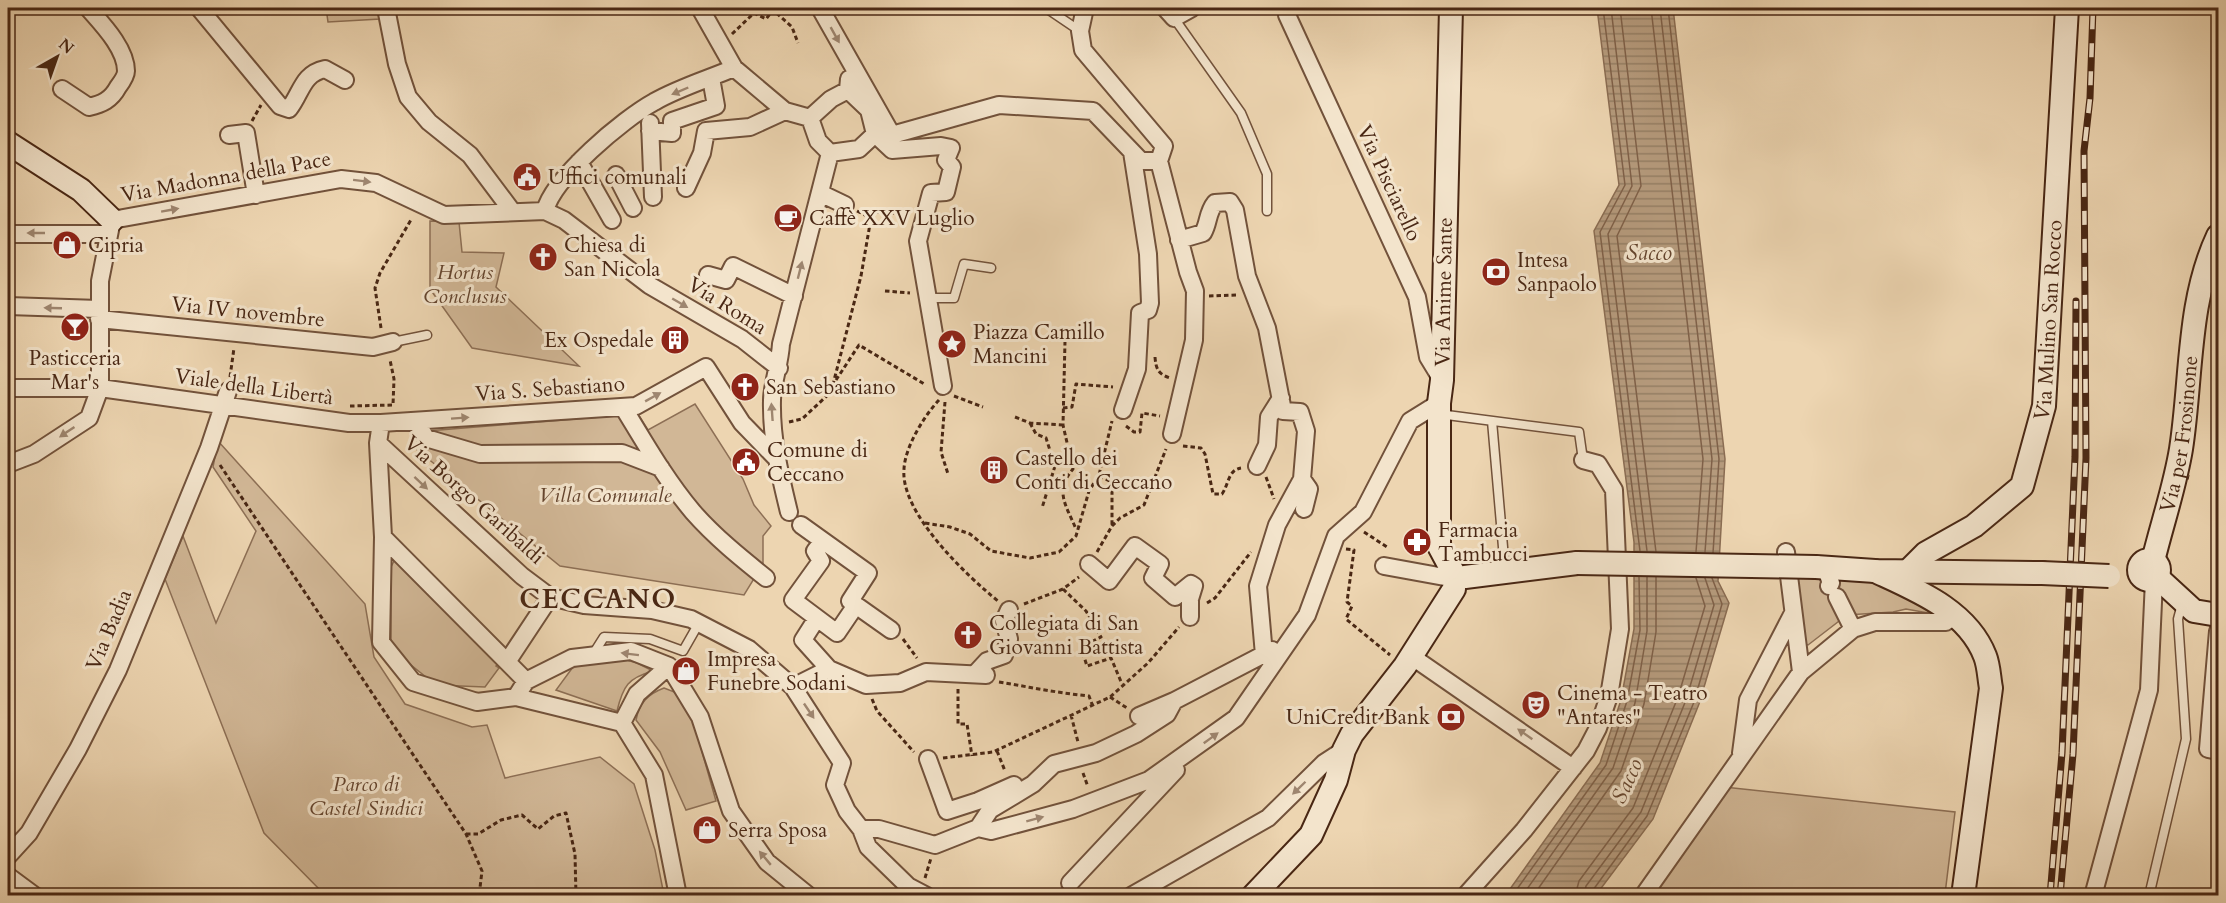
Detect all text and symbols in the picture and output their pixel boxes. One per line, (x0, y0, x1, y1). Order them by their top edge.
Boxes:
north arrow (27, 27, 87, 87)
one-way arrow (830, 27, 840, 44)
text: N (54, 33, 78, 59)
one-way arrow (671, 86, 689, 96)
street label: Via Pisciarello (1349, 120, 1429, 246)
street label: Via Madonna della Pace (119, 144, 333, 210)
public building icon: Uffici comunali (511, 161, 543, 193)
place label: Uffici comunali (548, 163, 687, 192)
one-way arrow (352, 177, 371, 186)
cafe icon: Caffè XXV Luglio (772, 202, 804, 234)
place label: Caffè XXV Luglio (809, 204, 975, 233)
one-way arrow (160, 205, 179, 214)
street label: Via Anime Sante (1428, 217, 1460, 367)
street label: Via Mulino San Rocco (2026, 219, 2069, 424)
one-way arrow (27, 228, 46, 238)
shop icon: Cipria (51, 229, 83, 261)
place label: Cipria (88, 231, 144, 260)
place label: Chiesa di San Nicola (564, 231, 660, 284)
water label: Sacco (1626, 238, 1672, 268)
church icon: Chiesa di San Nicola (527, 241, 559, 273)
place label: Intesa Sanpaolo (1517, 246, 1597, 299)
bank icon: Intesa Sanpaolo (1480, 256, 1512, 288)
park label: Hortus Conclusus (423, 258, 507, 311)
one-way arrow (796, 260, 806, 279)
street label: Via Roma (682, 270, 772, 342)
street label: Via IV novembre (170, 290, 326, 334)
one-way arrow (672, 298, 689, 308)
one-way arrow (44, 303, 63, 312)
bar icon: Pasticceria Mar's (59, 311, 91, 343)
place label: Piazza Camillo Mancini (973, 318, 1105, 371)
building icon: Ex Ospedale (659, 324, 691, 356)
place label: Ex Ospedale (544, 326, 654, 355)
place icon: Piazza Camillo Mancini (936, 328, 968, 360)
place label: Pasticceria Mar's (29, 344, 121, 397)
street label: Via per Frosinone (2152, 354, 2205, 516)
street label: Viale della Libertà (173, 362, 335, 412)
street label: Via S. Sebastiano (474, 369, 626, 409)
church icon: San Sebastiano (729, 371, 761, 403)
place label: San Sebastiano (766, 373, 896, 402)
one-way arrow (644, 392, 661, 402)
one-way arrow (768, 402, 777, 421)
one-way arrow (451, 413, 470, 422)
one-way arrow (59, 426, 75, 438)
street label: Via Borgo Garibaldi (397, 429, 551, 571)
place label: Comune di Ceccano (767, 436, 868, 489)
place label: Castello dei Conti di Ceccano (1015, 444, 1172, 497)
public building icon: Comune di Ceccano (730, 446, 762, 478)
building icon: Castello dei Conti di Ceccano (978, 454, 1010, 486)
one-way arrow (414, 475, 428, 489)
park label: Villa Comunale (539, 481, 672, 510)
place label: Farmacia Tambucci (1438, 516, 1528, 569)
pharmacy icon: Farmacia Tambucci (1401, 526, 1433, 558)
district label: CECCANO (519, 581, 677, 618)
street label: Via Badia (79, 585, 139, 675)
place label: Collegiata di San Giovanni Battista (989, 609, 1143, 662)
church icon: Collegiata di San Giovanni Battista (952, 619, 984, 651)
place label: Impresa Funebre Sodani (707, 645, 846, 698)
one-way arrow (620, 649, 639, 659)
shop icon: Impresa Funebre Sodani (670, 655, 702, 687)
place label: Cinema - Teatro "Antares" (1557, 679, 1708, 732)
theatre icon: Cinema - Teatro "Antares" (1520, 689, 1552, 721)
bank icon: UniCredit Bank (1435, 701, 1467, 733)
one-way arrow (803, 702, 815, 718)
place label: UniCredit Bank (1286, 703, 1431, 732)
one-way arrow (1516, 729, 1533, 740)
one-way arrow (1202, 732, 1218, 744)
water label: Sacco (1604, 754, 1650, 808)
park label: Parco di Castel Sindici (309, 770, 423, 823)
one-way arrow (1292, 781, 1307, 795)
shop icon: Serra Sposa (691, 814, 723, 846)
one-way arrow (1026, 814, 1044, 823)
place label: Serra Sposa (728, 816, 827, 845)
one-way arrow (758, 850, 771, 866)

